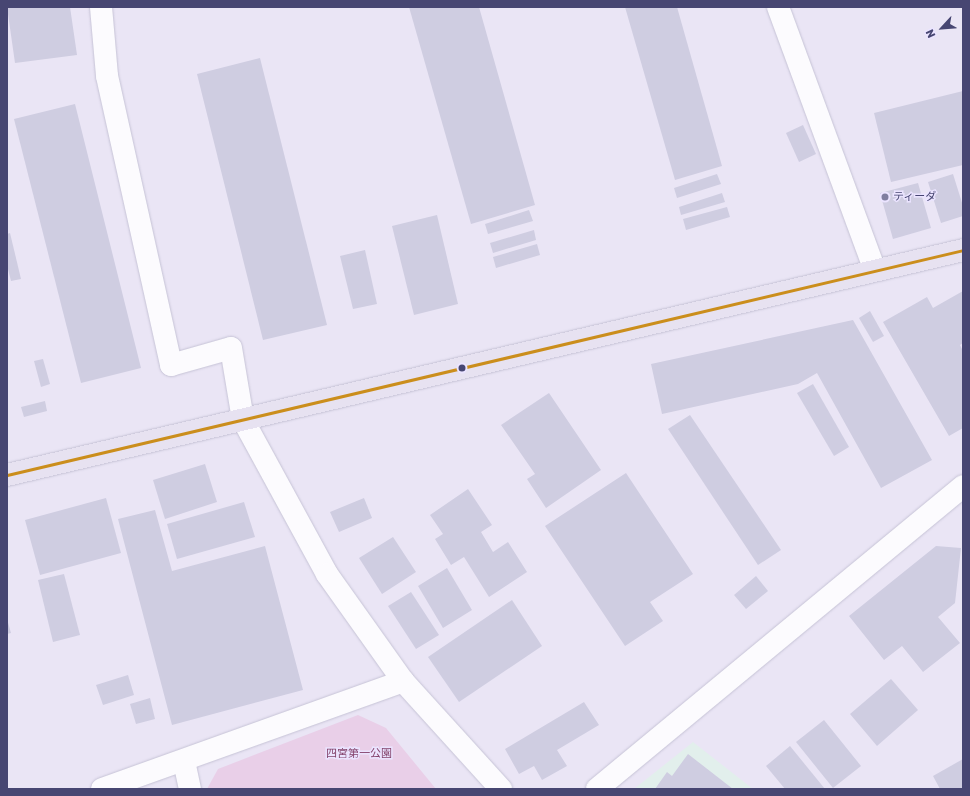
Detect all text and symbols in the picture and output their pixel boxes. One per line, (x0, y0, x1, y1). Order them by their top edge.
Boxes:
north arrow (922, 8, 962, 48)
text: N (923, 27, 938, 40)
place label: ティーダ (893, 190, 937, 204)
marker: ティーダ (880, 192, 890, 202)
unlabelled marker (457, 363, 467, 373)
park label: 四宮第一公園 (326, 747, 392, 761)

